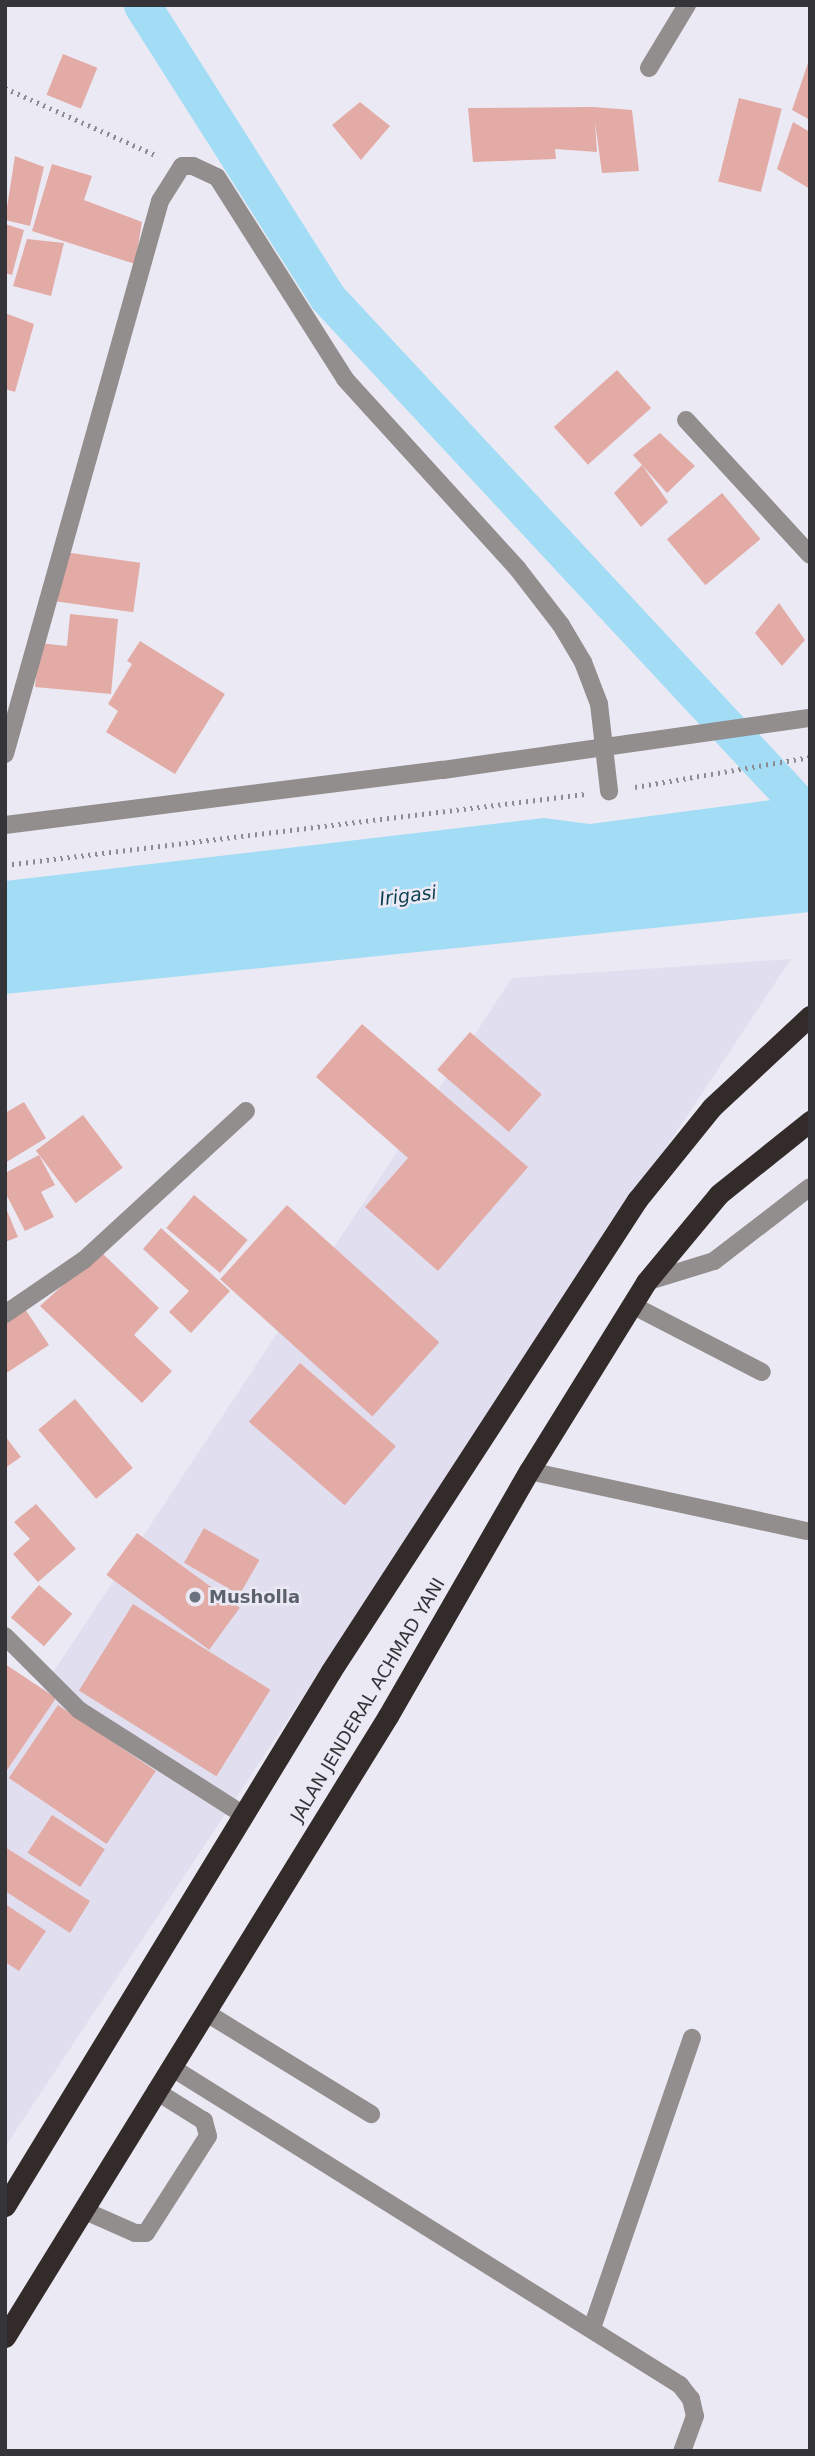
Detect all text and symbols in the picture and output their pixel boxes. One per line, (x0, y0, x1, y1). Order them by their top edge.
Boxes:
water label: Irigasi (378, 881, 438, 911)
street label: JALAN JENDERAL ACHMAD YANI (286, 1574, 450, 1826)
place label: Musholla (209, 1586, 300, 1608)
marker: Musholla (187, 1589, 203, 1605)

